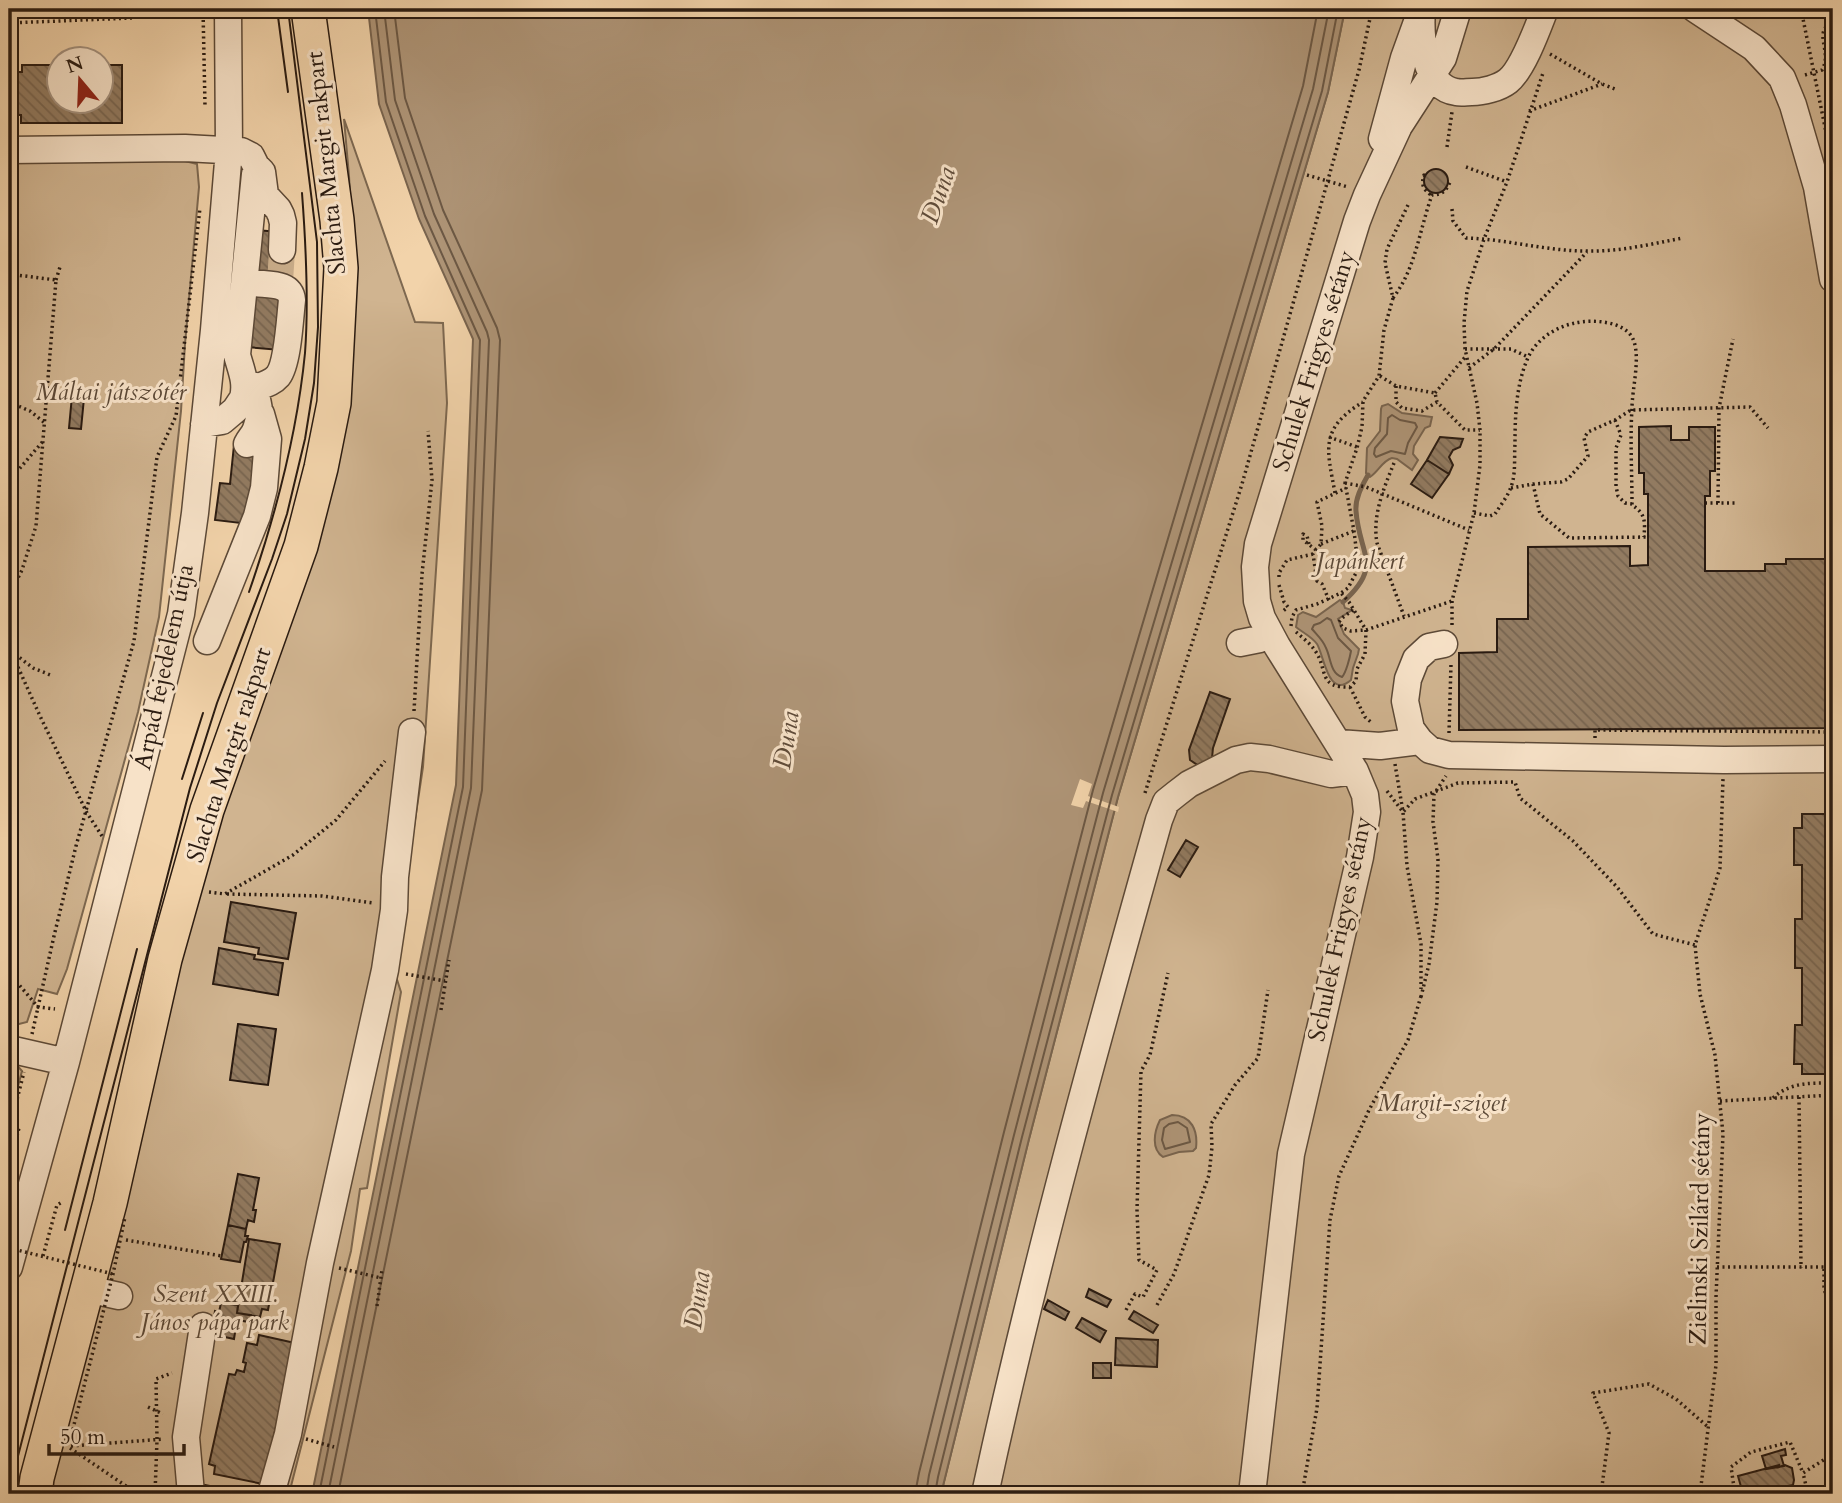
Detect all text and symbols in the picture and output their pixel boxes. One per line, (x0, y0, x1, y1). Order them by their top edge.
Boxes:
north arrow (46, 46, 116, 116)
street label: Slachta Margit rakpart (298, 49, 354, 276)
text: N (63, 50, 87, 80)
water label: Duna (912, 161, 964, 228)
street label: Schulek Frigyes sétány (1265, 246, 1363, 476)
park label: Máltai játszótér (36, 376, 187, 409)
park label: Japánkert (1311, 545, 1405, 578)
street label: Árpád fejedelem útja (126, 561, 202, 773)
street label: Slachta Margit rakpart (179, 643, 279, 867)
water label: Duna (764, 708, 808, 771)
street label: Schulek Frigyes sétány (1300, 813, 1380, 1045)
park label: Margit-sziget (1378, 1087, 1508, 1120)
street label: Zielinski Szilárd sétány (1681, 1112, 1719, 1346)
water label: Duna (675, 1268, 719, 1331)
park label: Szent XXIII. János pápa park (136, 1278, 289, 1339)
scale bar (49, 1412, 184, 1456)
text: 50 m (60, 1423, 105, 1452)

